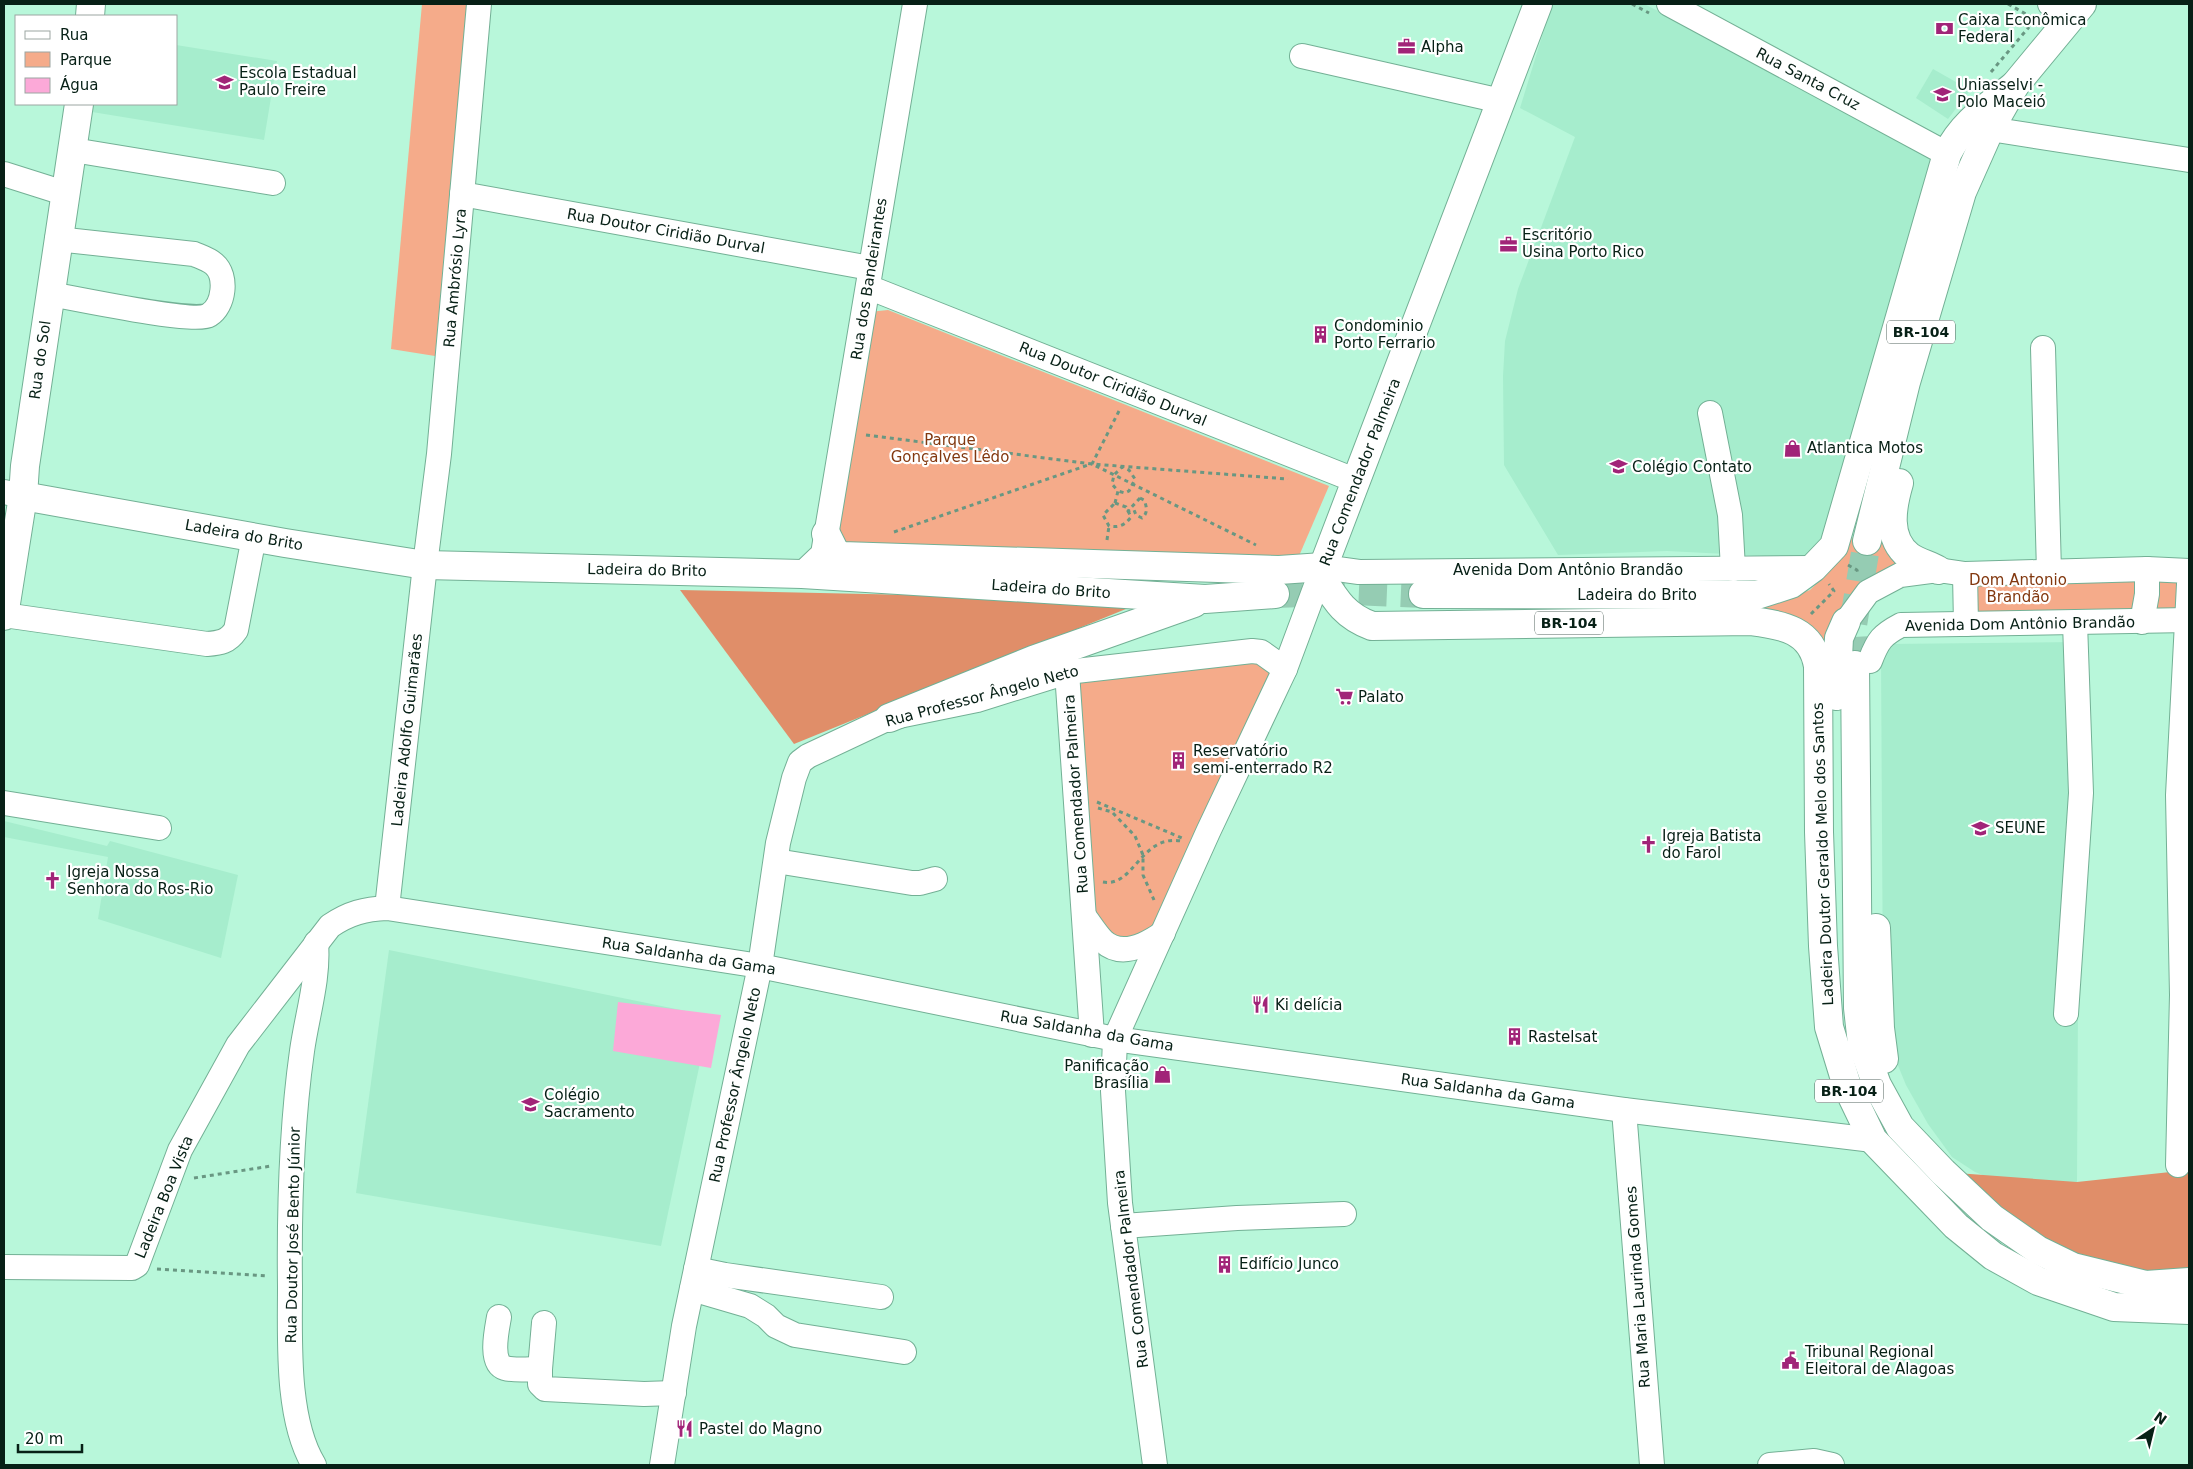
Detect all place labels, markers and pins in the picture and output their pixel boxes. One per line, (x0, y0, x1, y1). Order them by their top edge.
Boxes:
place label: Caixa Econômica Federal (1958, 11, 2086, 46)
bank icon: Caixa Econômica Federal (1934, 19, 1954, 39)
office icon: Alpha (1397, 37, 1417, 57)
place label: Alpha (1421, 38, 1464, 56)
place label: Escola Estadual Paulo Freire (239, 64, 357, 99)
school or university icon: Escola Estadual Paulo Freire (215, 72, 235, 92)
place label: Uniasselvi - Polo Maceió (1957, 76, 2046, 111)
school or university icon: Uniasselvi - Polo Maceió (1933, 84, 1953, 104)
place label: Escritório Usina Porto Rico (1522, 226, 1644, 261)
office icon: Escritório Usina Porto Rico (1498, 234, 1518, 254)
place label: Condominio Porto Ferrario (1334, 317, 1436, 352)
building icon: Condominio Porto Ferrario (1310, 325, 1330, 345)
shop icon: Atlantica Motos (1783, 438, 1803, 458)
place label: Atlantica Motos (1807, 439, 1923, 457)
school or university icon: Colégio Contato (1608, 457, 1628, 477)
place label: Colégio Contato (1632, 458, 1752, 476)
supermarket icon: Palato (1334, 687, 1354, 707)
place label: Palato (1358, 688, 1404, 706)
place label: Reservatório semi-enterrado R2 (1193, 742, 1333, 777)
building icon: Reservatório semi-enterrado R2 (1169, 750, 1189, 770)
school or university icon: SEUNE (1971, 818, 1991, 838)
place label: SEUNE (1995, 819, 2046, 837)
place label: Igreja Batista do Farol (1662, 827, 1762, 862)
church icon: Igreja Batista do Farol (1638, 835, 1658, 855)
place label: Igreja Nossa Senhora do Ros-Rio (67, 863, 213, 898)
church icon: Igreja Nossa Senhora do Ros-Rio (43, 871, 63, 891)
restaurant icon: Ki delícia (1251, 995, 1271, 1015)
place label: Ki delícia (1275, 996, 1342, 1014)
building icon: Rastelsat (1504, 1027, 1524, 1047)
place label: Rastelsat (1528, 1028, 1597, 1046)
place label: Panificação Brasília (1064, 1057, 1149, 1092)
shop icon: Panificação Brasília (1153, 1065, 1173, 1085)
place label: Colégio Sacramento (544, 1086, 635, 1121)
school or university icon: Colégio Sacramento (520, 1094, 540, 1114)
building icon: Edifício Junco (1215, 1254, 1235, 1274)
place label: Edifício Junco (1239, 1255, 1339, 1273)
place label: Tribunal Regional Eleitoral de Alagoas (1804, 1343, 1954, 1378)
public building icon: Tribunal Regional Eleitoral de Alagoas (1781, 1351, 1801, 1371)
restaurant icon: Pastel do Magno (675, 1419, 695, 1439)
place label: Pastel do Magno (699, 1420, 822, 1438)

